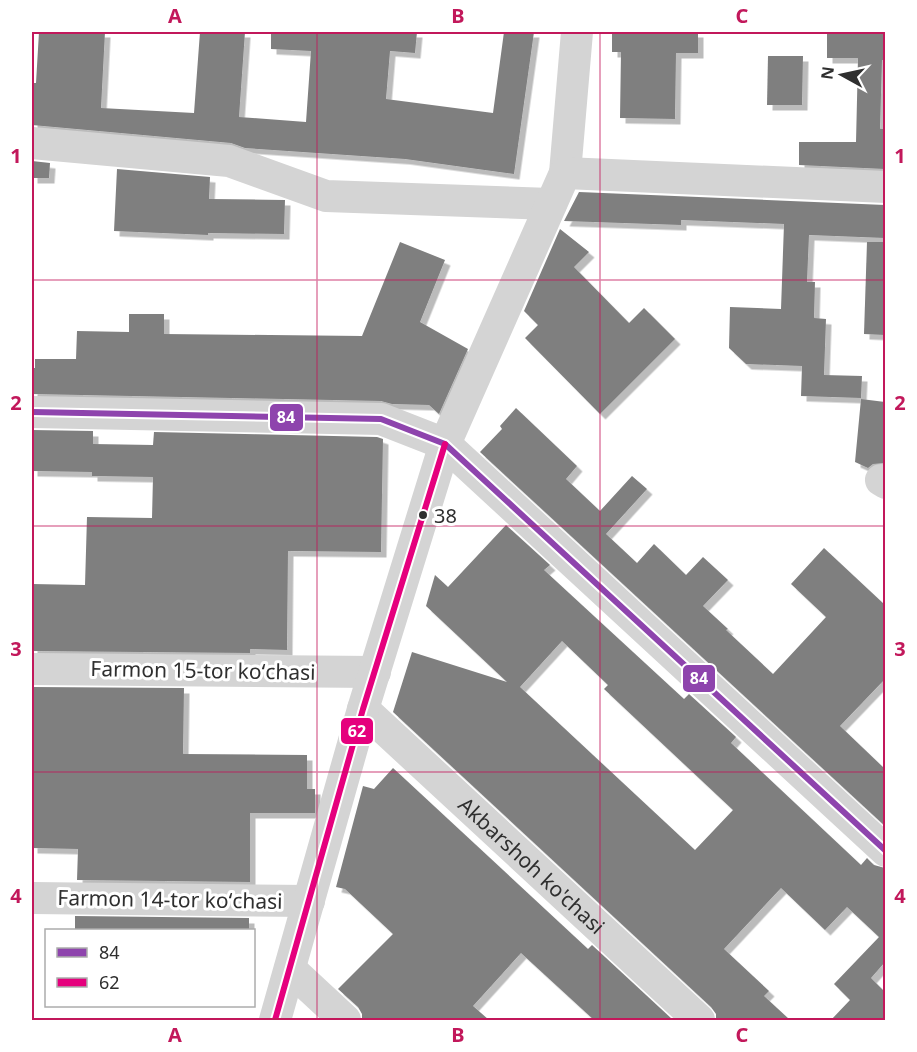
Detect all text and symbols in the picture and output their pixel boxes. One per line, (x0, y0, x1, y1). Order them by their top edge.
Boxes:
text: A (168, 2, 182, 29)
text: B (451, 2, 465, 29)
text: C (736, 2, 749, 29)
north arrow (812, 45, 872, 105)
text: N (815, 65, 839, 81)
text: 1 (10, 142, 22, 169)
text: 1 (894, 142, 906, 169)
text: 2 (10, 389, 22, 416)
text: 2 (894, 389, 906, 416)
line badge: 84 (269, 403, 304, 432)
text: 84 (277, 406, 295, 428)
place label: 38 (434, 502, 457, 529)
marker: 38 (417, 509, 429, 521)
text: 3 (10, 635, 22, 662)
text: 3 (894, 635, 906, 662)
street label: Farmon 15-tor koʻchasi (90, 654, 316, 686)
line badge: 84 (682, 664, 716, 693)
text: 84 (690, 667, 708, 689)
line badge: 62 (340, 717, 374, 745)
text: 62 (348, 720, 366, 742)
street label: Akbarshoh ko'chasi (453, 791, 611, 940)
text: 4 (10, 882, 22, 909)
text: 4 (894, 882, 906, 909)
street label: Farmon 14-tor koʻchasi (57, 883, 283, 915)
legend (45, 929, 255, 1007)
text: 84 (99, 940, 120, 964)
text: 62 (99, 970, 120, 994)
text: A (168, 1021, 182, 1048)
text: B (451, 1021, 465, 1048)
text: C (736, 1021, 749, 1048)

